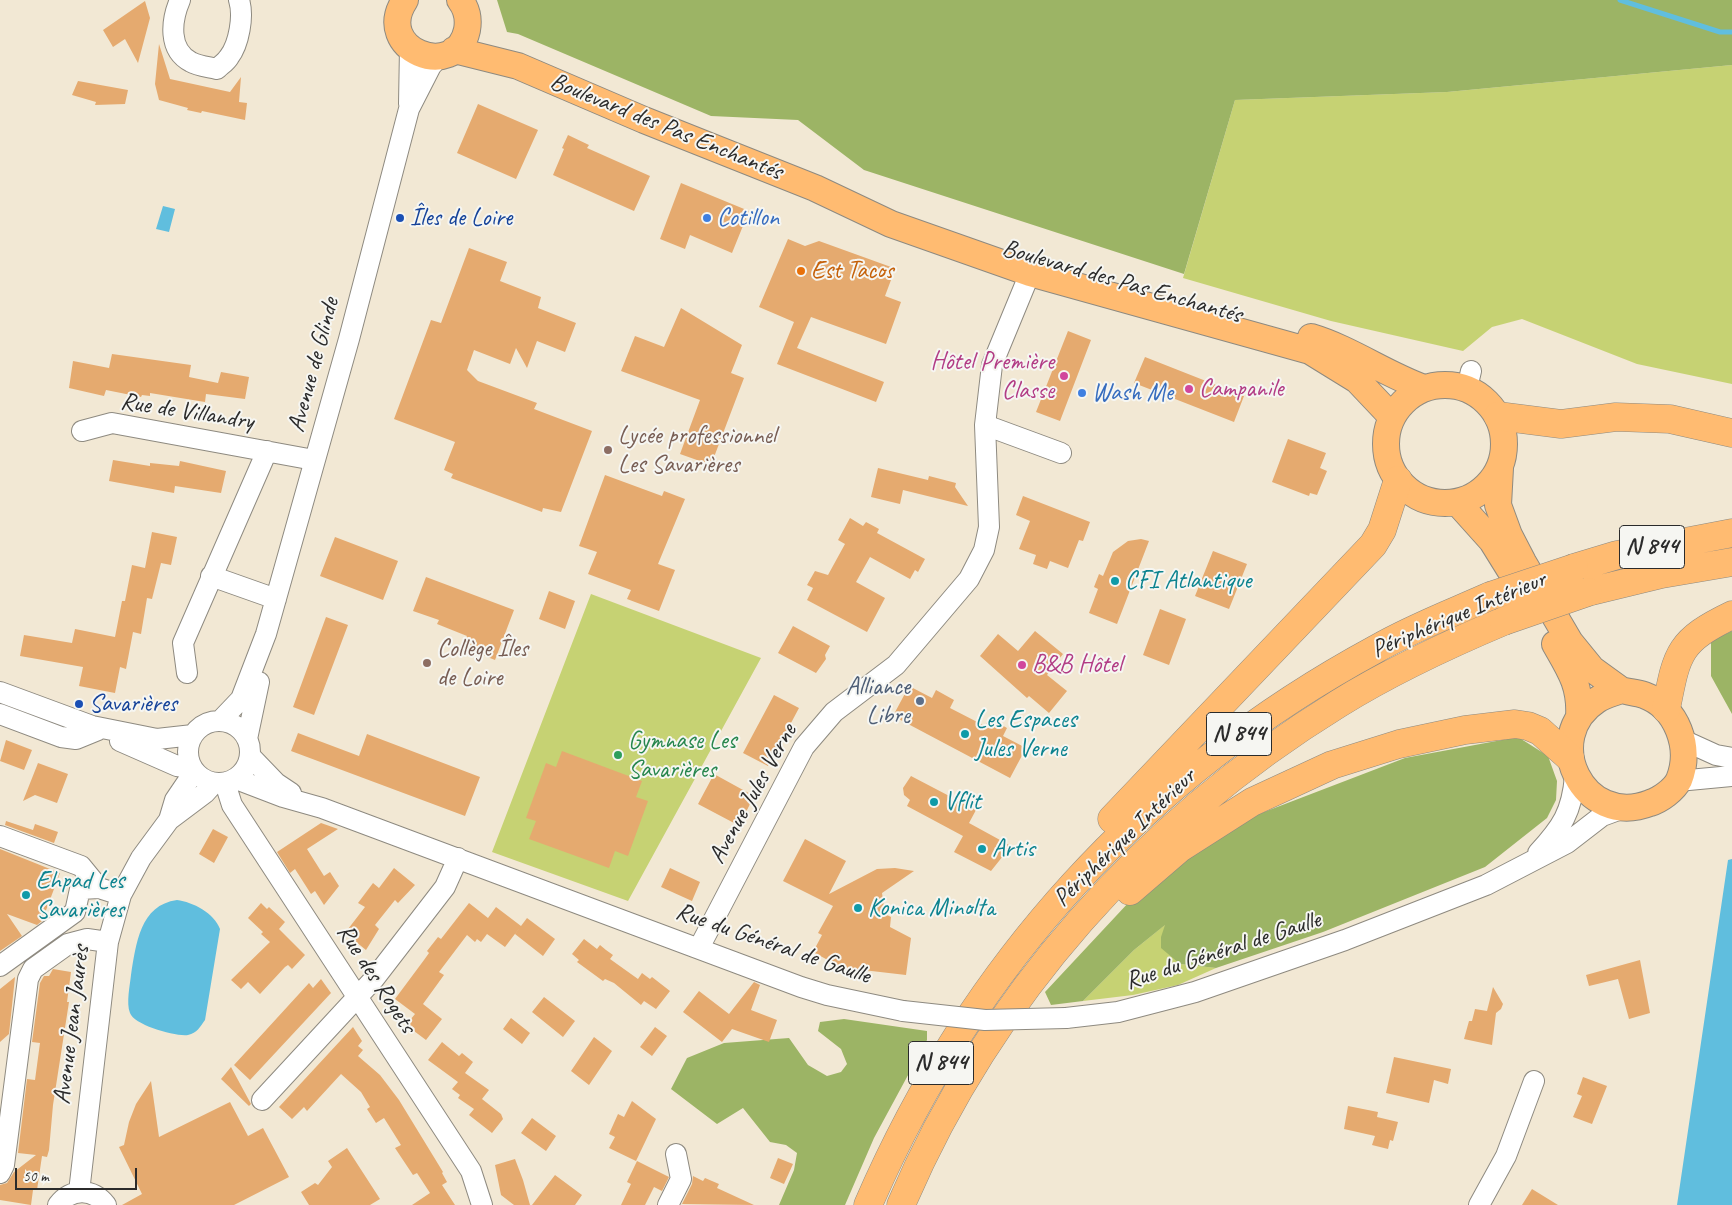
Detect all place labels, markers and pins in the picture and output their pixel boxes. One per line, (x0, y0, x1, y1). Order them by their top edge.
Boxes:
place label: Îles de Loire (410, 203, 512, 233)
place label: Cotillon (717, 203, 779, 233)
marker: Îles de Loire (394, 212, 406, 224)
marker: Cotillon (701, 212, 713, 224)
place label: Est Tacos (811, 256, 893, 286)
marker: Est Tacos (795, 265, 807, 277)
place label: Hôtel Première Classe (930, 347, 1054, 406)
marker: Hôtel Première Classe (1058, 370, 1070, 382)
place label: Campanile (1199, 374, 1283, 404)
place label: Wash Me (1092, 378, 1173, 408)
marker: Campanile (1183, 383, 1195, 395)
marker: Wash Me (1076, 387, 1088, 399)
place label: Lycée professionnel Les Savarières (618, 421, 776, 480)
marker: Lycée professionnel Les Savarières (602, 444, 614, 456)
place label: CFI Atlantique (1125, 566, 1251, 596)
marker: CFI Atlantique (1109, 575, 1121, 587)
place label: Collège Îles de Loire (437, 634, 528, 693)
place label: B&B Hôtel (1032, 650, 1122, 680)
marker: Collège Îles de Loire (421, 657, 433, 669)
marker: B&B Hôtel (1016, 659, 1028, 671)
place label: Alliance Libre (846, 672, 910, 731)
place label: Savarières (89, 689, 177, 719)
marker: Alliance Libre (914, 695, 926, 707)
marker: Savarières (73, 698, 85, 710)
place label: Les Espaces Jules Verne (975, 705, 1076, 764)
place label: Gymnase Les Savarières (628, 726, 736, 785)
marker: Les Espaces Jules Verne (959, 728, 971, 740)
marker: Gymnase Les Savarières (612, 749, 624, 761)
place label: Vflit (944, 787, 981, 817)
marker: Vflit (928, 796, 940, 808)
place label: Artis (992, 834, 1035, 864)
marker: Artis (976, 843, 988, 855)
place label: Ehpad Les Savarières (36, 866, 124, 925)
marker: Ehpad Les Savarières (20, 889, 32, 901)
place label: Konica Minolta (868, 893, 995, 923)
marker: Konica Minolta (852, 902, 864, 914)

